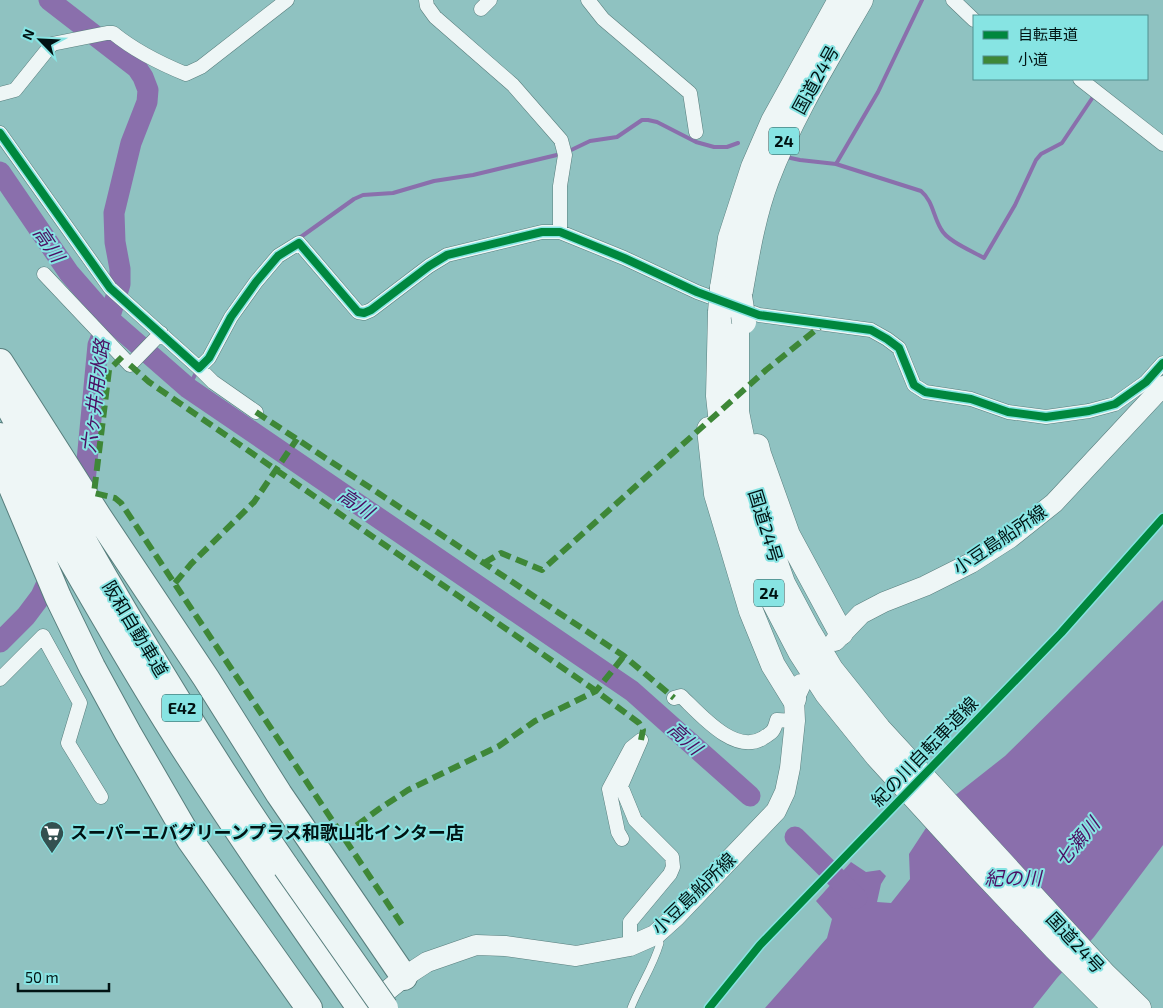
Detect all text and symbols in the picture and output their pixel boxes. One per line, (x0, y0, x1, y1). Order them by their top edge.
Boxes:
north arrow (15, 15, 65, 65)
legend (973, 15, 1148, 80)
text: 自転車道 (1018, 25, 1078, 43)
text: N (18, 26, 37, 43)
street label: 国道24号 (787, 41, 843, 118)
text: 小道 (1018, 50, 1048, 68)
road number: 24 (769, 128, 799, 154)
water label: 高川 (29, 222, 71, 268)
water label: 六ヶ井用水路 (76, 336, 113, 454)
water label: 高川 (334, 482, 380, 524)
street label: 国道24号 (744, 487, 787, 565)
street label: 小豆島船所線 (949, 500, 1050, 578)
street label: 阪和自動車道 (99, 577, 173, 680)
road number: 24 (754, 580, 784, 606)
street label: 紀の川自転車道線 (866, 692, 982, 811)
road number: E42 (162, 694, 202, 721)
water label: 高川 (664, 716, 709, 760)
water label: 七瀬川 (1049, 811, 1105, 871)
supermarket icon: スーパーエバグリーンプラス和歌山北インター店 (39, 820, 65, 854)
place label: スーパーエバグリーンプラス和歌山北インター店 (70, 821, 464, 843)
street label: 小豆島船所線 (647, 848, 740, 939)
water label: 紀の川 (984, 866, 1043, 889)
street label: 国道24号 (1042, 907, 1109, 977)
scale bar (18, 960, 109, 992)
text: 50 m (25, 968, 59, 986)

